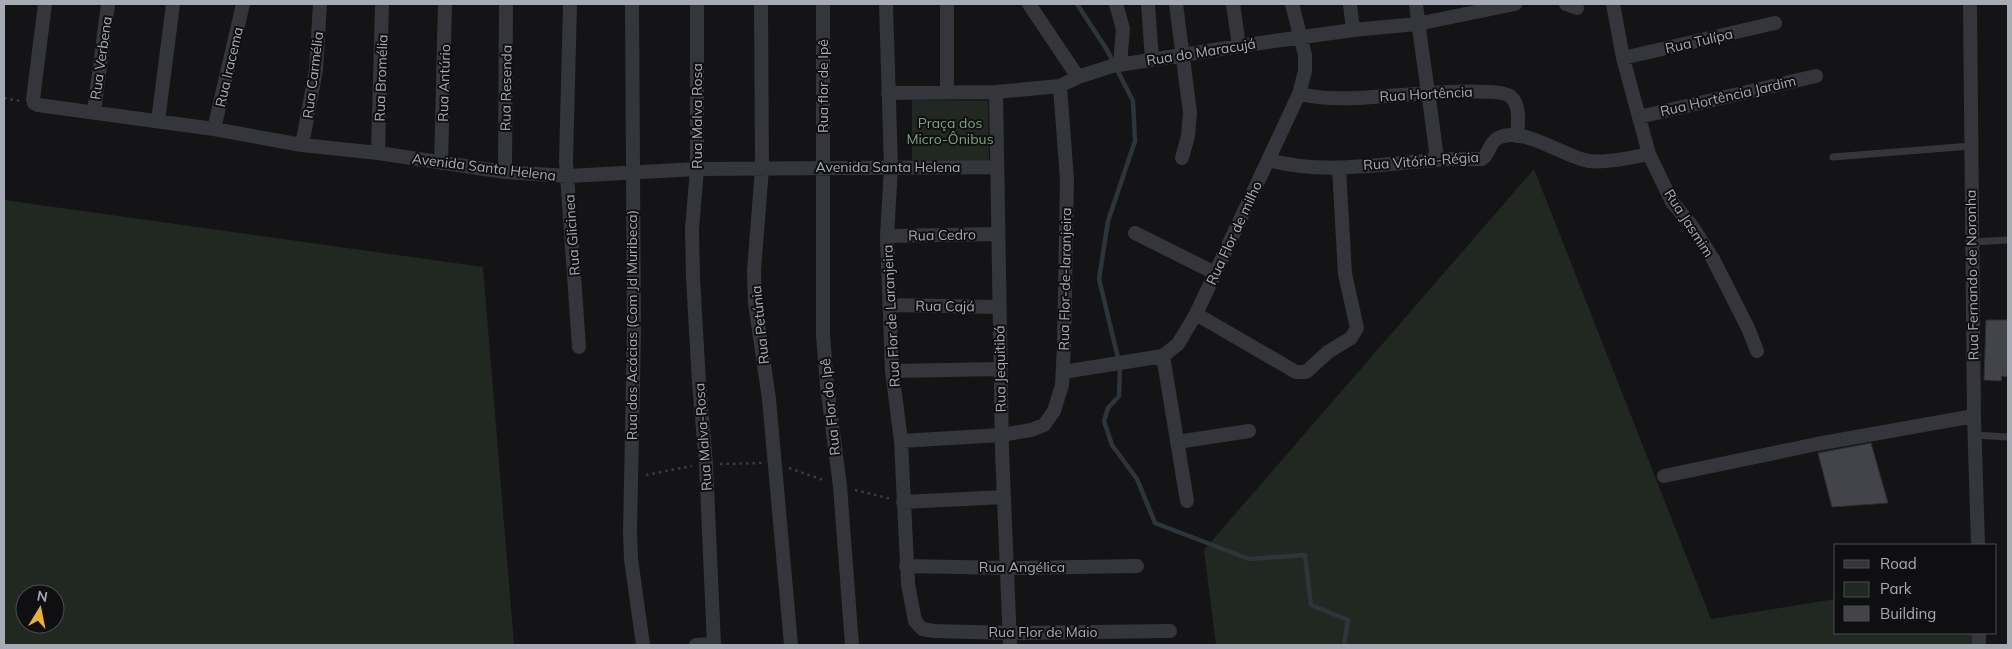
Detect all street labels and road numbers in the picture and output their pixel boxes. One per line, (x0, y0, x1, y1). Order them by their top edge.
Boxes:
street label: Rua Verbena (86, 15, 116, 101)
street label: Rua Tulípa (1663, 24, 1735, 58)
street label: Rua Iracema (211, 25, 247, 109)
street label: Rua Carmélia (299, 30, 327, 120)
street label: Rua Bromélia (370, 34, 392, 122)
street label: Rua do Maracujá (1145, 34, 1257, 70)
street label: Rua flor de Ipê (814, 39, 832, 133)
street label: Rua Antúrio (434, 44, 454, 122)
street label: Rua Resenda (496, 45, 516, 131)
street label: Rua Malva Rosa (688, 63, 706, 169)
street label: Rua Hortência Jardim (1658, 72, 1798, 120)
street label: Rua Hortência (1379, 83, 1473, 105)
street label: Rua Vitória-Régia (1363, 148, 1479, 174)
street label: Avenida Santa Helena (411, 149, 557, 185)
street label: Avenida Santa Helena (815, 158, 961, 176)
street label: Rua Flor de milho (1202, 178, 1266, 288)
street label: Rua Jasmim (1660, 186, 1718, 260)
street label: Rua Fernando de Noronha (1962, 189, 1982, 361)
street label: Rua Glicinea (560, 194, 584, 276)
street label: Rua Flor-de-laranjeira (1055, 207, 1075, 351)
street label: Rua das Acácias (Com Jd Muribeca) (623, 210, 641, 440)
street label: Rua Cedro (908, 225, 976, 245)
street label: Rua Flor de Laranjeira (878, 244, 904, 388)
street label: Rua Petúnia (747, 285, 773, 365)
street label: Rua Cajá (915, 296, 975, 316)
street label: Rua Jequitibá (990, 325, 1010, 413)
street label: Rua Flor do Ipê (816, 358, 844, 456)
street label: Rua Malva-Rosa (690, 382, 716, 492)
street label: Rua Angélica (979, 558, 1065, 576)
street label: Rua Flor de Maio (988, 623, 1098, 641)

